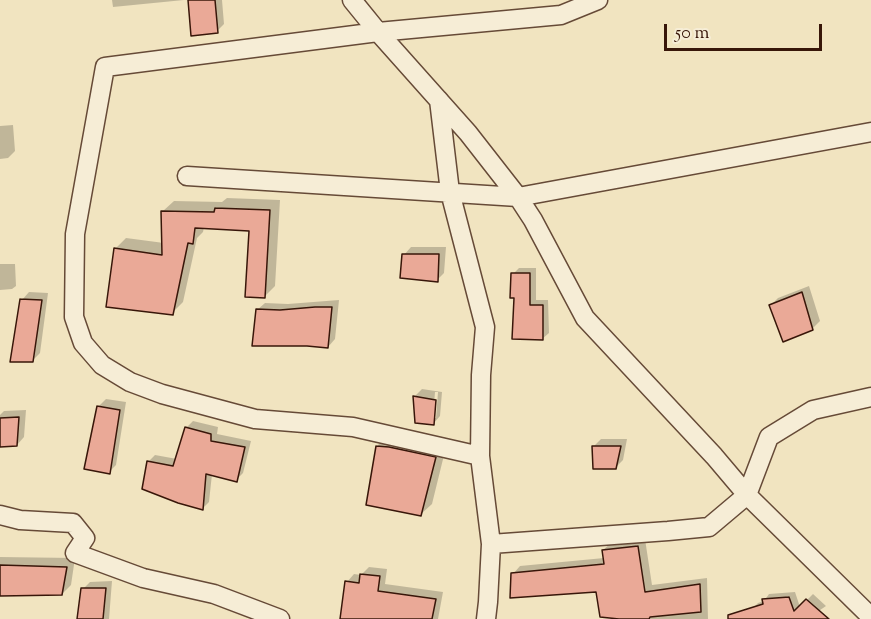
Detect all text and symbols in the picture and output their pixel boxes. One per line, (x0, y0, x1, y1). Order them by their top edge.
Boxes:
scale bar (667, 12, 824, 50)
text: 50 m (675, 21, 709, 47)

